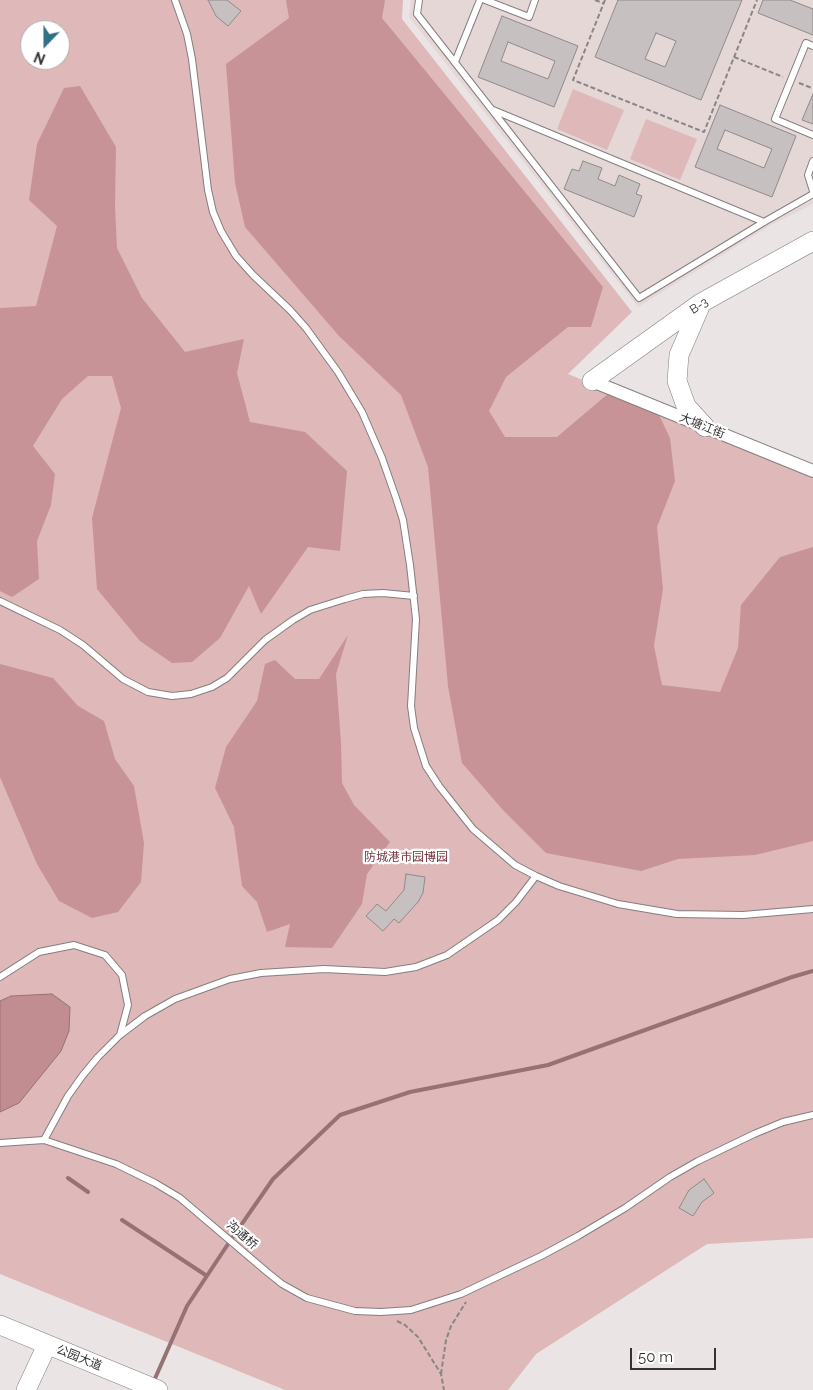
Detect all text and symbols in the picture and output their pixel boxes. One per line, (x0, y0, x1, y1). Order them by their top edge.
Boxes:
north arrow (20, 20, 70, 70)
text: N (32, 49, 48, 67)
street label: B-3 (687, 295, 711, 317)
street label: 大塘江街 (677, 410, 727, 442)
park label: 防城港市园博园 (364, 850, 448, 864)
street label: 沟通桥 (224, 1218, 260, 1252)
scale bar (633, 1338, 719, 1370)
street label: 公园大道 (54, 1342, 104, 1374)
text: 50 m (638, 1348, 673, 1366)

